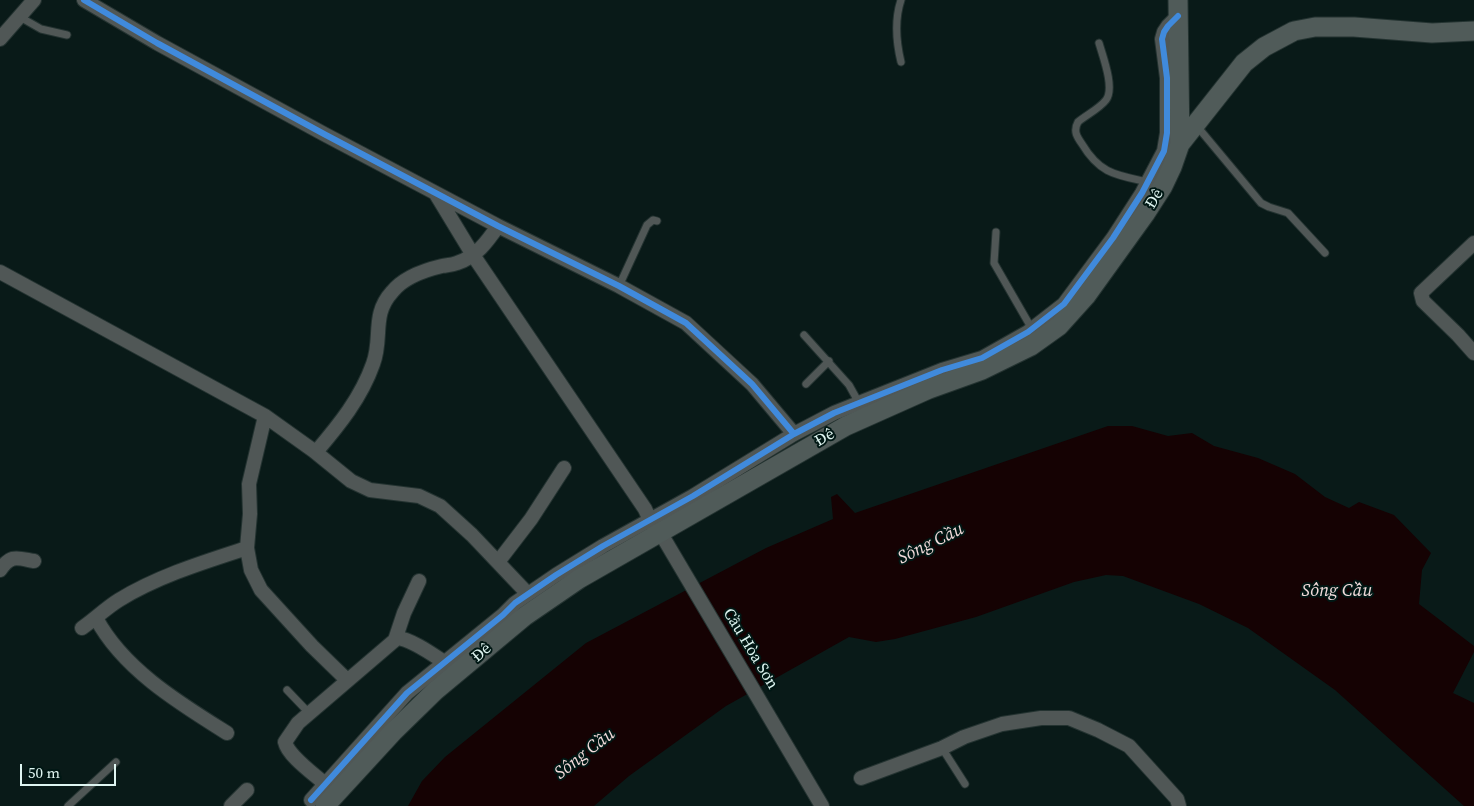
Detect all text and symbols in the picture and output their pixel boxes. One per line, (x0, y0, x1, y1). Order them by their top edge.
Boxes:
street label: Đê (1142, 186, 1168, 212)
street label: Đê (812, 425, 838, 451)
water label: Sông Cầu (894, 519, 968, 569)
water label: Sông Cầu (1302, 580, 1372, 602)
street label: Cầu Hòa Sơn (718, 605, 782, 693)
street label: Đê (468, 639, 496, 667)
water label: Sông Cầu (550, 724, 620, 784)
scale bar (22, 754, 119, 786)
text: 50 m (28, 762, 60, 783)

